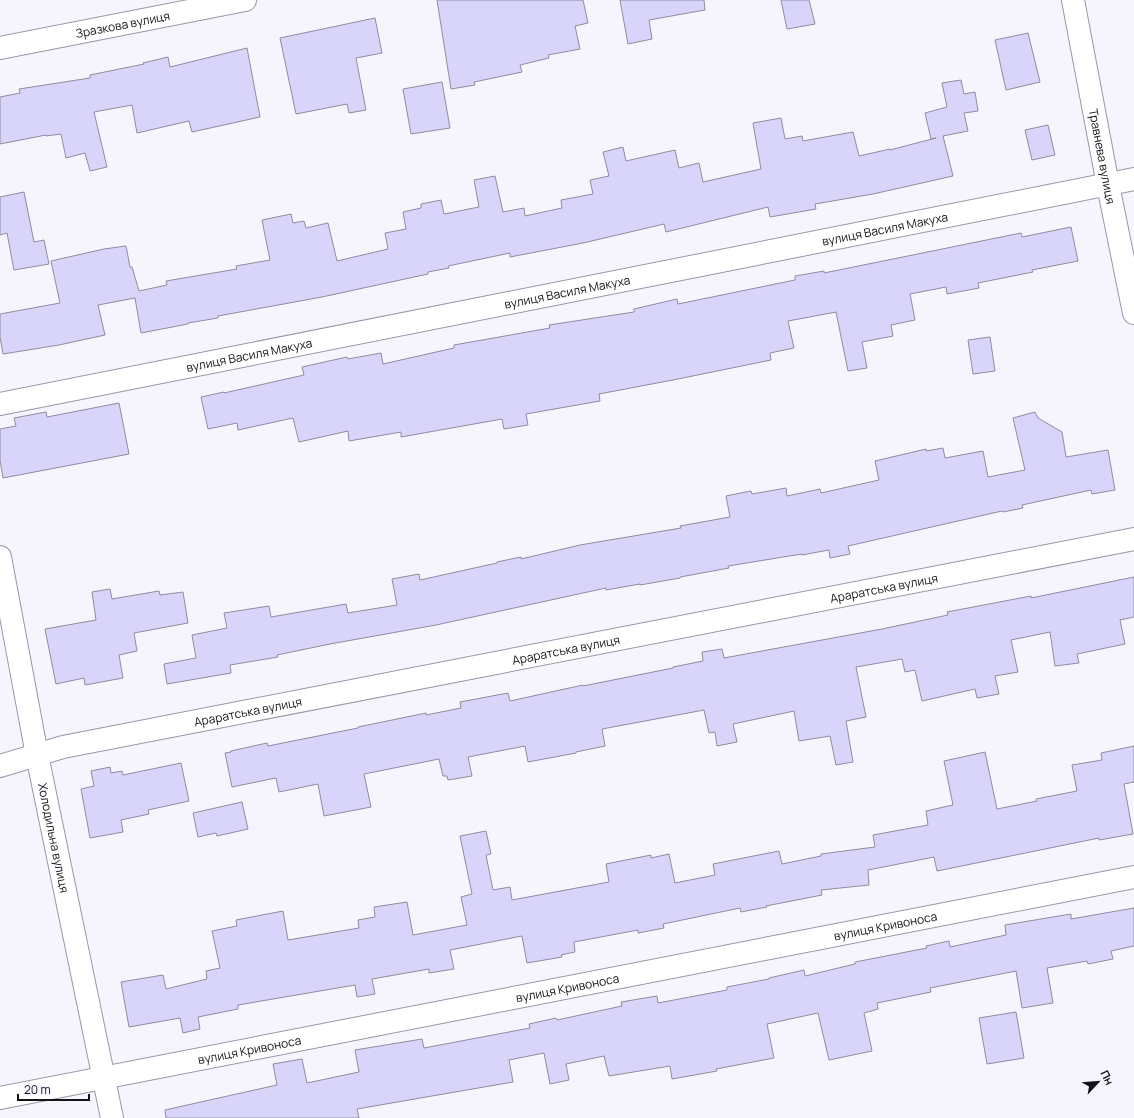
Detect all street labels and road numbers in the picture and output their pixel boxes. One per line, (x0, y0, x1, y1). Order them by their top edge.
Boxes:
street label: Зразкова вулиця (74, 6, 171, 42)
street label: Травнева вулиця (1085, 107, 1120, 205)
street label: вулиця Василя Макуха (820, 208, 949, 249)
street label: вулиця Василя Макуха (503, 271, 631, 312)
street label: вулиця Василя Макуха (185, 334, 314, 375)
street label: Араратська вулиця (828, 569, 939, 606)
street label: Араратська вулиця (510, 631, 621, 668)
street label: Араратська вулиця (192, 692, 303, 730)
street label: Холодильна вулиця (34, 781, 74, 894)
street label: вулиця Кривоноса (832, 907, 938, 944)
street label: вулиця Кривоноса (514, 969, 620, 1006)
street label: вулиця Кривоноса (196, 1031, 302, 1068)

